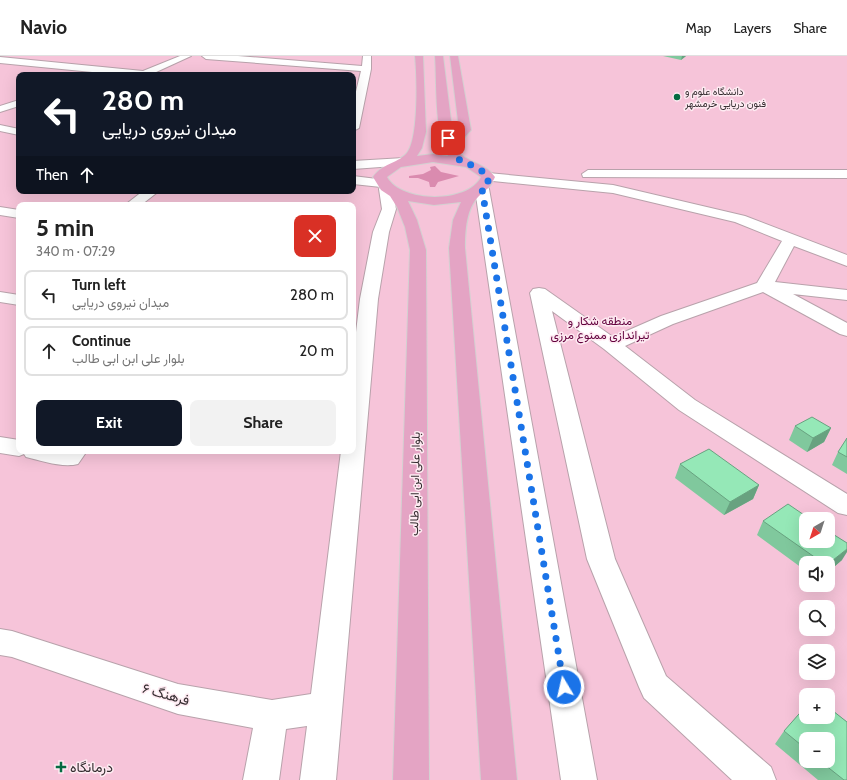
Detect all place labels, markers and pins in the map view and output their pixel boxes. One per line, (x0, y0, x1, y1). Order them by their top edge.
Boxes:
place label: دانشگاه علوم و فنون دریایی خرمشهر (684, 85, 766, 110)
marker: دانشگاه علوم و فنون دریایی خرمشهر (672, 92, 682, 102)
pin (431, 121, 465, 155)
place label: درمانگاه (70, 758, 113, 776)
marker: درمانگاه (55, 761, 67, 773)

